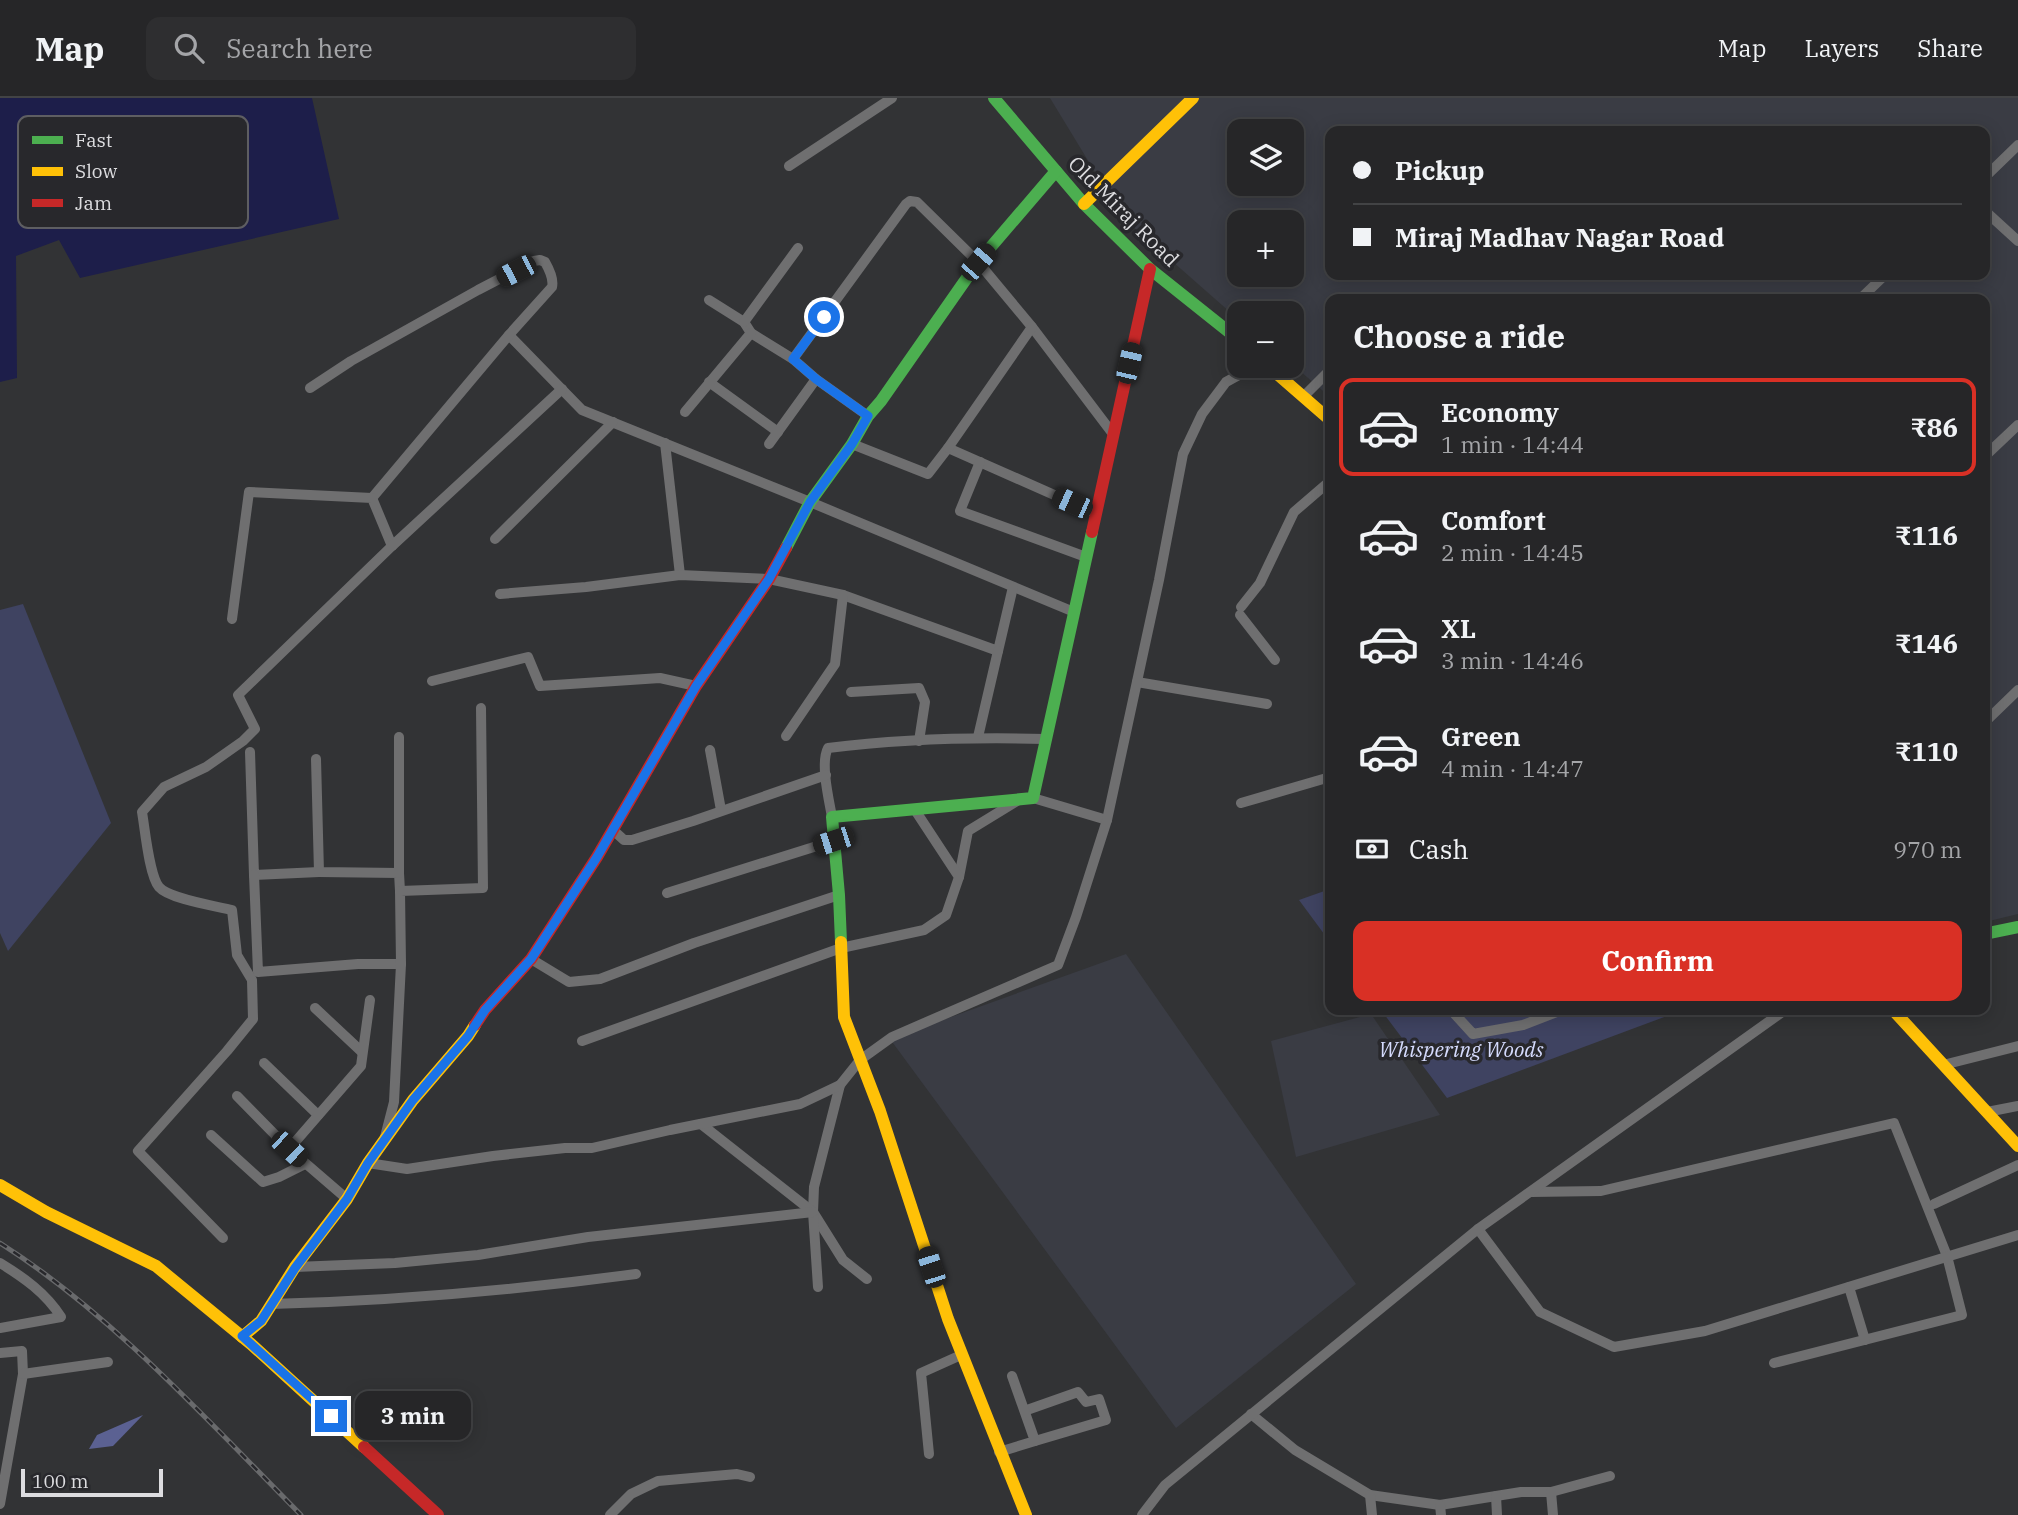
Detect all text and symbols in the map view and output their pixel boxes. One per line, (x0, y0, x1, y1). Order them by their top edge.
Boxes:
search box (146, 17, 636, 80)
text: Map (35, 27, 104, 70)
icon: search (170, 29, 208, 67)
text: Search here (226, 31, 373, 65)
text: Map (1718, 32, 1766, 64)
text: Layers (1804, 32, 1879, 64)
text: Share (1917, 32, 1983, 64)
legend (18, 116, 248, 228)
map controls (1227, 119, 1304, 378)
button: layers (1227, 119, 1304, 196)
text: Fast (75, 128, 113, 152)
street label: Old Miraj Road (1062, 149, 1186, 273)
text: Pickup (1395, 153, 1485, 187)
text: Slow (75, 159, 117, 183)
text: Jam (75, 191, 112, 215)
button: + (1227, 210, 1304, 287)
text: Miraj Madhav Nagar Road (1395, 220, 1724, 254)
car (957, 239, 1000, 285)
car (493, 252, 540, 290)
route start (808, 301, 840, 333)
button: − (1227, 301, 1304, 378)
text: Choose a ride (1353, 315, 1565, 357)
car (1115, 340, 1144, 386)
text: Economy (1441, 395, 1559, 429)
icon: car (1357, 396, 1420, 459)
text: ₹86 (1910, 410, 1958, 444)
text: 1 min · 14:44 (1441, 429, 1584, 459)
car (1049, 485, 1096, 521)
text: Comfort (1441, 503, 1546, 537)
icon: car (1357, 504, 1420, 567)
text: ₹116 (1895, 518, 1958, 552)
text: 2 min · 14:45 (1441, 537, 1584, 567)
text: XL (1441, 611, 1476, 645)
icon: car (1357, 612, 1420, 675)
text: ₹146 (1895, 626, 1958, 660)
text: 3 min · 14:46 (1441, 645, 1584, 675)
text: Green (1441, 719, 1521, 753)
icon: car (1357, 720, 1420, 783)
text: ₹110 (1895, 734, 1958, 768)
text: 4 min · 14:47 (1441, 753, 1584, 783)
car (810, 825, 857, 857)
icon: cash (1353, 830, 1391, 868)
text: Cash (1409, 832, 1469, 866)
text: 970 m (1893, 834, 1962, 864)
button: Confirm (1353, 921, 1962, 1001)
park label: Whispering Woods (1379, 1035, 1544, 1063)
car (267, 1127, 312, 1171)
car (915, 1244, 948, 1290)
callout: 3 min (356, 1392, 471, 1440)
route end (315, 1400, 347, 1432)
text: 3 min (381, 1400, 445, 1430)
scale bar (21, 1466, 163, 1498)
text: 100 m (32, 1469, 89, 1493)

